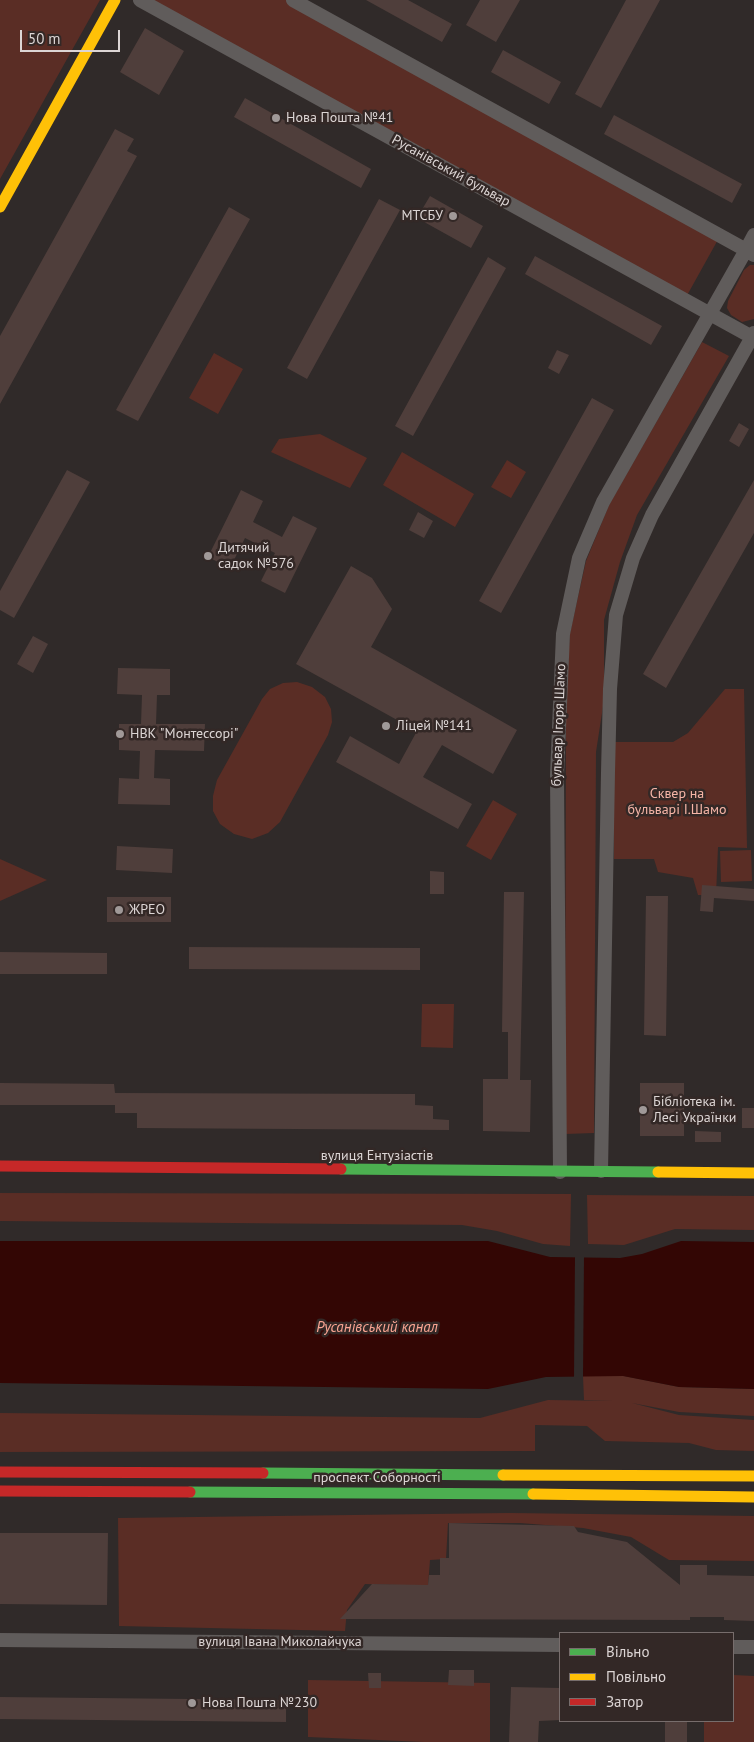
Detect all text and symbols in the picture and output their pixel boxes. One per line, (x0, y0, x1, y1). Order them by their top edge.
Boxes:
scale bar (22, 20, 122, 52)
text: 50 m (28, 29, 61, 48)
place label: Нова Пошта №41 (286, 110, 393, 126)
marker: Нова Пошта №41 (270, 112, 282, 124)
street label: Русанівський бульвар (389, 131, 513, 211)
place label: МТСБУ (401, 208, 443, 224)
marker: МТСБУ (447, 210, 459, 222)
place label: Дитячий садок №576 (218, 540, 294, 572)
marker: Дитячий садок №576 (202, 550, 214, 562)
street label: бульвар Ігоря Шамо (548, 663, 570, 787)
place label: Ліцей №141 (396, 718, 472, 734)
marker: Ліцей №141 (380, 720, 392, 732)
place label: НВК "Монтессорі" (130, 726, 238, 742)
marker: НВК "Монтессорі" (114, 728, 126, 740)
park label: Сквер на бульварі І.Шамо (627, 786, 727, 819)
place label: ЖРЕО (129, 902, 165, 918)
marker: ЖРЕО (113, 904, 125, 916)
place label: Бібліотека ім. Лесі Українки (653, 1094, 737, 1126)
marker: Бібліотека ім. Лесі Українки (637, 1104, 649, 1116)
street label: вулиця Ентузіастів (321, 1148, 433, 1164)
water label: Русанівський канал (316, 1319, 438, 1337)
street label: проспект Соборності (313, 1470, 441, 1486)
legend (559, 1632, 734, 1722)
street label: вулиця Івана Миколайчука (198, 1634, 362, 1650)
text: Вільно (606, 1642, 649, 1661)
text: Повільно (606, 1667, 666, 1686)
text: Затор (606, 1692, 643, 1711)
place label: Нова Пошта №230 (202, 1695, 317, 1711)
marker: Нова Пошта №230 (186, 1697, 198, 1709)

